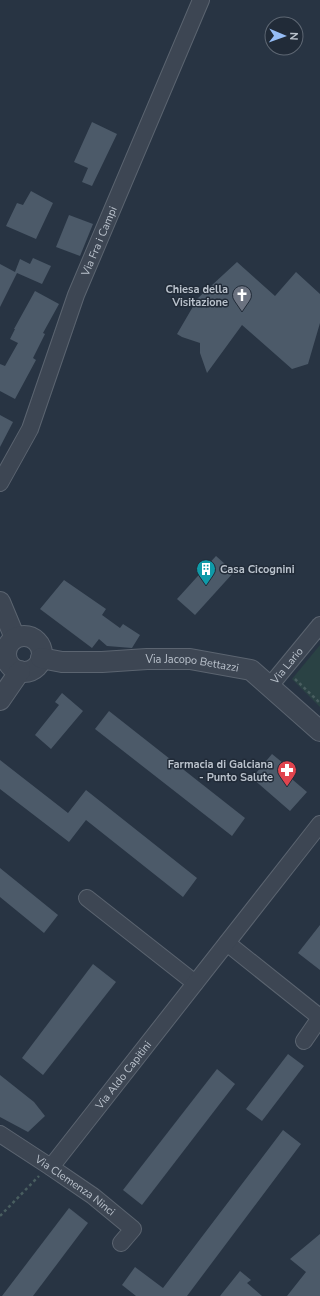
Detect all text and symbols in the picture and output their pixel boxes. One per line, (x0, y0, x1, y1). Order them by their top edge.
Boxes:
north arrow (264, 16, 304, 56)
text: N (286, 32, 301, 41)
street label: Via Fra i Campi (78, 204, 121, 279)
place label: Chiesa della Visitazione (165, 282, 228, 310)
church icon: Chiesa della Visitazione (231, 284, 253, 312)
building icon: Casa Cicognini (195, 558, 217, 586)
place label: Casa Cicognini (220, 562, 295, 577)
street label: Via Lario (267, 644, 307, 688)
street label: Via Jacopo Bettazzi (144, 652, 240, 676)
place label: Farmacia di Galciana - Punto Salute (168, 757, 273, 785)
pharmacy icon: Farmacia di Galciana - Punto Salute (276, 759, 298, 787)
street label: Via Aldo Capitini (92, 1038, 155, 1113)
street label: Via Clemenza Ninci (31, 1151, 118, 1219)

